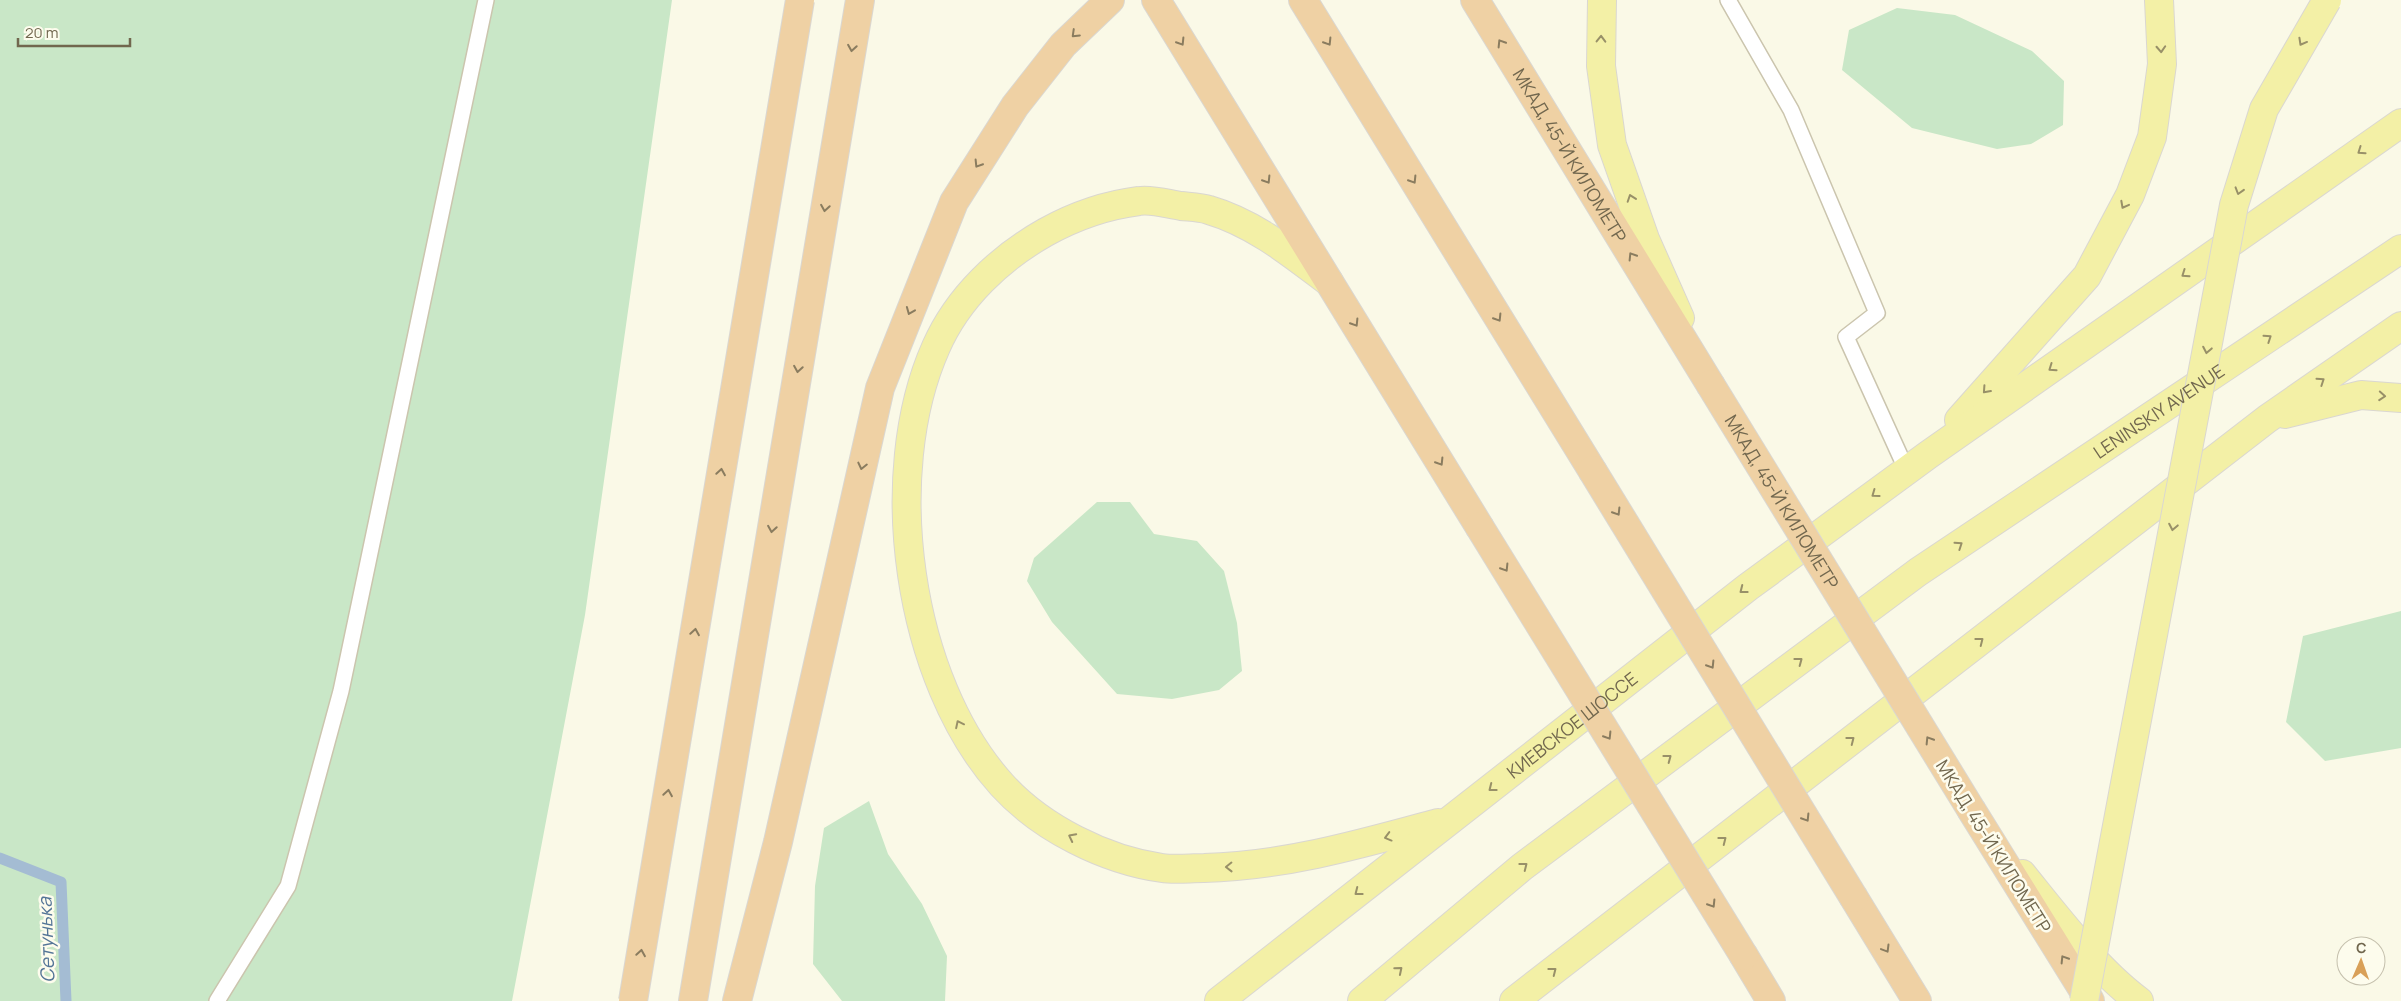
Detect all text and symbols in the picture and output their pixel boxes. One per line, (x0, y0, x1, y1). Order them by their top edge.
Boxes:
scale bar (18, 15, 130, 47)
text: 20 m (25, 22, 58, 43)
one-way arrow (1071, 28, 1080, 37)
one-way arrow (1596, 35, 1607, 43)
one-way arrow (1175, 36, 1185, 45)
one-way arrow (1322, 36, 1332, 45)
one-way arrow (2298, 37, 2308, 46)
one-way arrow (1498, 40, 1507, 49)
one-way arrow (847, 44, 857, 52)
one-way arrow (2156, 45, 2167, 53)
street label: МКАД, 45-Й КИЛОМЕТР (1508, 64, 1632, 247)
one-way arrow (2357, 145, 2367, 154)
one-way arrow (975, 159, 984, 168)
one-way arrow (1260, 175, 1270, 184)
one-way arrow (1407, 175, 1417, 184)
one-way arrow (2234, 186, 2244, 194)
one-way arrow (1627, 194, 1637, 203)
one-way arrow (2120, 200, 2130, 209)
one-way arrow (821, 204, 831, 213)
one-way arrow (1628, 253, 1638, 262)
one-way arrow (2181, 268, 2191, 277)
one-way arrow (906, 306, 917, 315)
one-way arrow (1492, 313, 1502, 322)
one-way arrow (1348, 318, 1358, 327)
one-way arrow (2263, 335, 2272, 344)
one-way arrow (2202, 345, 2212, 354)
street label: LENINSKIY AVENUE (2088, 359, 2229, 464)
one-way arrow (2048, 362, 2058, 371)
one-way arrow (794, 364, 804, 373)
one-way arrow (2315, 378, 2325, 387)
one-way arrow (1983, 384, 1992, 393)
one-way arrow (2378, 391, 2386, 402)
street label: МКАД, 45-Й КИЛОМЕТР (1720, 410, 1845, 593)
one-way arrow (1433, 456, 1443, 465)
one-way arrow (857, 462, 868, 470)
one-way arrow (716, 468, 726, 476)
one-way arrow (1871, 488, 1880, 497)
one-way arrow (1611, 506, 1620, 515)
one-way arrow (2169, 522, 2179, 531)
one-way arrow (767, 525, 777, 533)
one-way arrow (1953, 542, 1962, 551)
one-way arrow (1498, 562, 1508, 571)
one-way arrow (1740, 585, 1749, 594)
one-way arrow (689, 628, 699, 637)
one-way arrow (1974, 638, 1983, 646)
one-way arrow (1793, 658, 1803, 667)
one-way arrow (1705, 660, 1715, 669)
street label: КИЕВСКОЕ ШОССЕ (1502, 666, 1642, 784)
one-way arrow (954, 720, 965, 729)
one-way arrow (1602, 731, 1612, 740)
one-way arrow (1925, 736, 1935, 745)
one-way arrow (1845, 737, 1855, 746)
one-way arrow (1662, 755, 1672, 764)
street label: МКАД, 45-Й КИЛОМЕТР (1931, 755, 2057, 937)
one-way arrow (1489, 782, 1498, 790)
one-way arrow (663, 788, 673, 797)
one-way arrow (1799, 813, 1809, 822)
one-way arrow (1384, 831, 1392, 841)
one-way arrow (1068, 833, 1077, 843)
one-way arrow (1717, 837, 1726, 845)
one-way arrow (1224, 862, 1232, 872)
one-way arrow (1518, 863, 1527, 871)
one-way arrow (1355, 887, 1364, 895)
water label: Сетунька (31, 895, 60, 983)
one-way arrow (1705, 899, 1715, 908)
north arrow (2336, 936, 2386, 986)
text: С (2356, 938, 2367, 957)
one-way arrow (1879, 944, 1889, 953)
one-way arrow (636, 949, 646, 957)
one-way arrow (2061, 956, 2071, 965)
one-way arrow (1394, 966, 1403, 975)
one-way arrow (1547, 969, 1556, 977)

